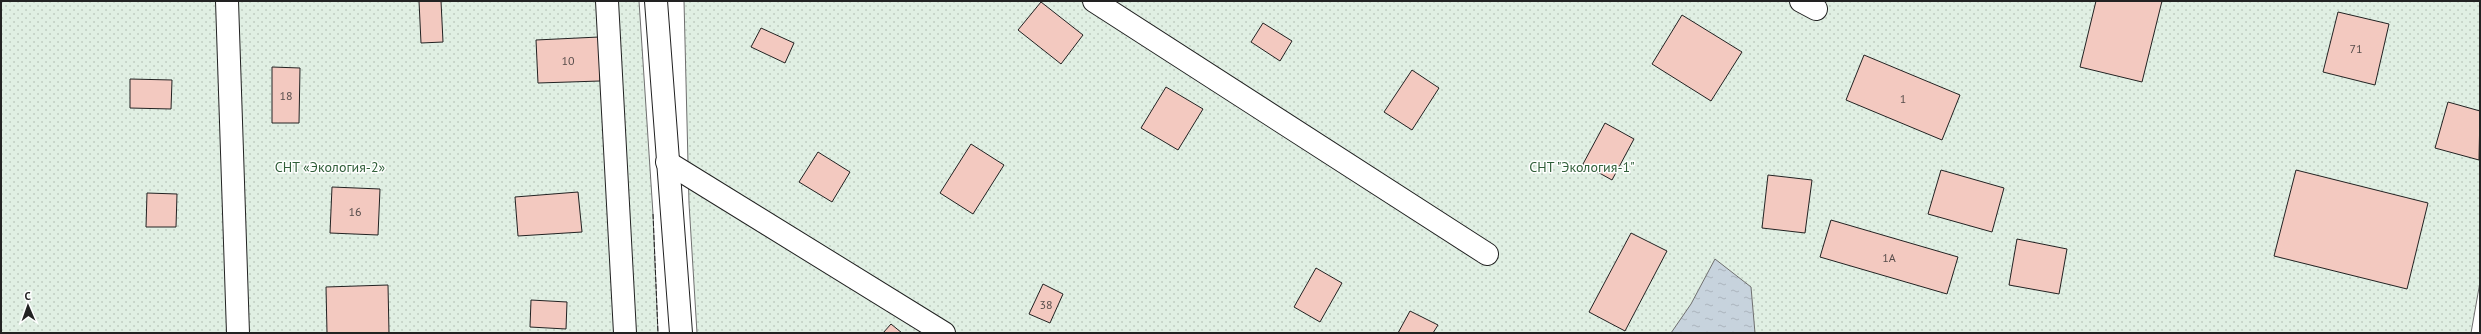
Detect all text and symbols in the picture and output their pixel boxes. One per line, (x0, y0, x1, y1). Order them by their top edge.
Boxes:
house number: 71 (2349, 41, 2363, 56)
house number: 10 (561, 53, 575, 68)
house number: 18 (279, 88, 293, 103)
house number: 1 (1900, 91, 1906, 106)
park label: СНТ «Экология-2» (275, 158, 386, 176)
park label: СНТ "Экология-1" (1529, 158, 1635, 176)
house number: 16 (348, 204, 362, 219)
house number: 1А (1882, 250, 1896, 265)
north arrow (8, 286, 48, 326)
text: С (24, 289, 31, 303)
house number: 38 (1039, 297, 1053, 312)

